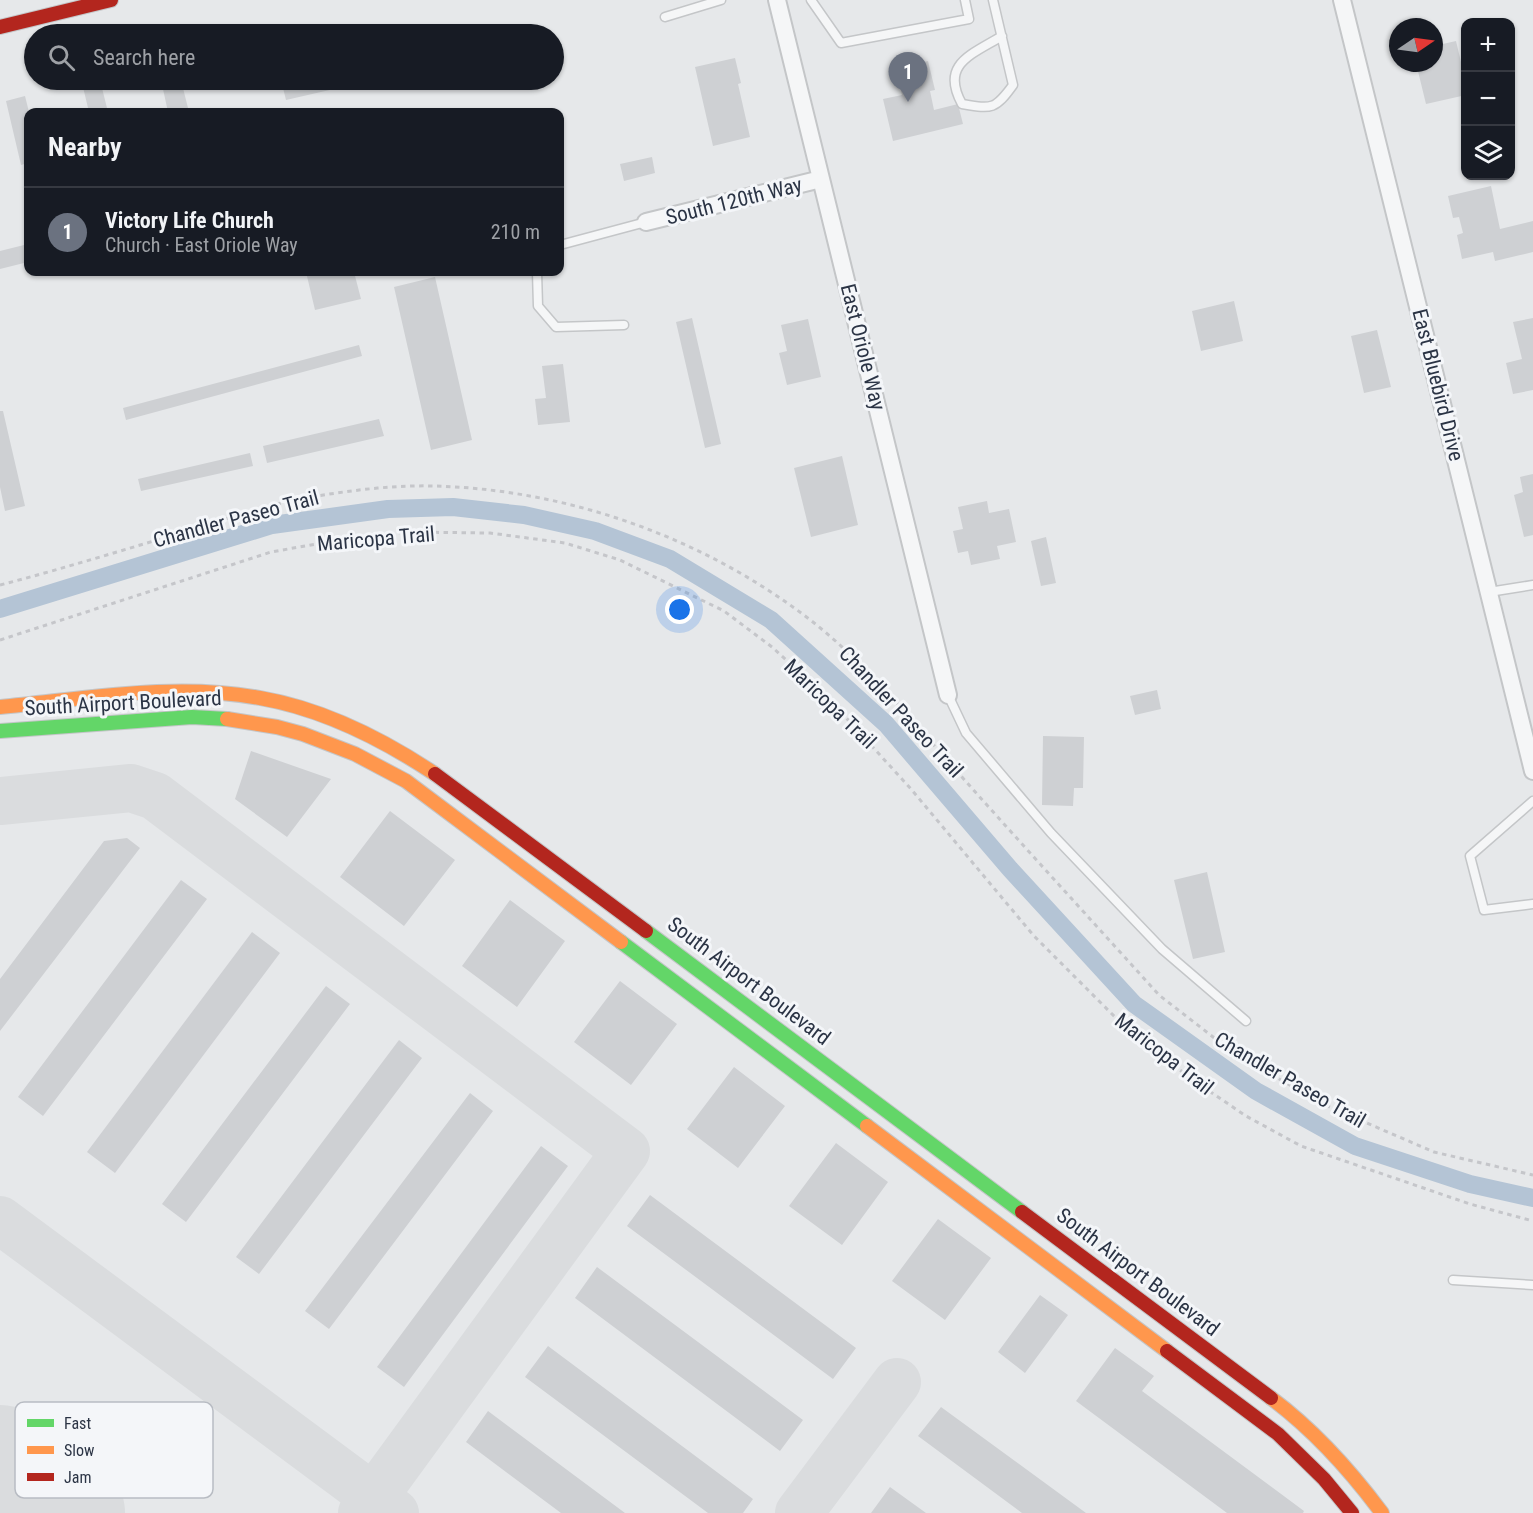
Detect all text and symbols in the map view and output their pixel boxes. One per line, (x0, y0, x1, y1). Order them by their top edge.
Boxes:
north arrow (1389, 18, 1443, 72)
map controls (1461, 18, 1515, 180)
button: + (1461, 18, 1515, 72)
search box (24, 24, 564, 90)
icon: search (45, 41, 78, 74)
text: Search here (93, 45, 195, 70)
pin: 1 (888, 52, 928, 102)
button: − (1461, 72, 1515, 126)
button: layers (1461, 126, 1515, 180)
text: Nearby (48, 132, 122, 162)
street label: South 120th Way (663, 172, 805, 229)
text: Victory Life Church (105, 208, 274, 233)
text: 1 (62, 220, 73, 244)
text: 210 m (491, 220, 540, 244)
text: Church · East Oriole Way (105, 233, 298, 257)
street label: East Oriole Way (836, 281, 890, 413)
street label: East Bluebird Drive (1407, 306, 1469, 464)
street label: Chandler Paseo Trail (151, 485, 321, 553)
street label: Maricopa Trail (316, 522, 436, 556)
your location (665, 595, 694, 624)
street label: Chandler Paseo Trail (834, 642, 968, 782)
street label: Maricopa Trail (779, 654, 881, 754)
street label: South Airport Boulevard (24, 686, 222, 720)
street label: South Airport Boulevard (663, 912, 835, 1050)
street label: Maricopa Trail (1110, 1008, 1218, 1100)
street label: Chandler Paseo Trail (1210, 1027, 1370, 1133)
street label: South Airport Boulevard (1052, 1203, 1224, 1341)
legend (15, 1402, 213, 1498)
text: Fast (64, 1414, 91, 1433)
text: Slow (64, 1441, 94, 1460)
text: Jam (64, 1468, 91, 1487)

